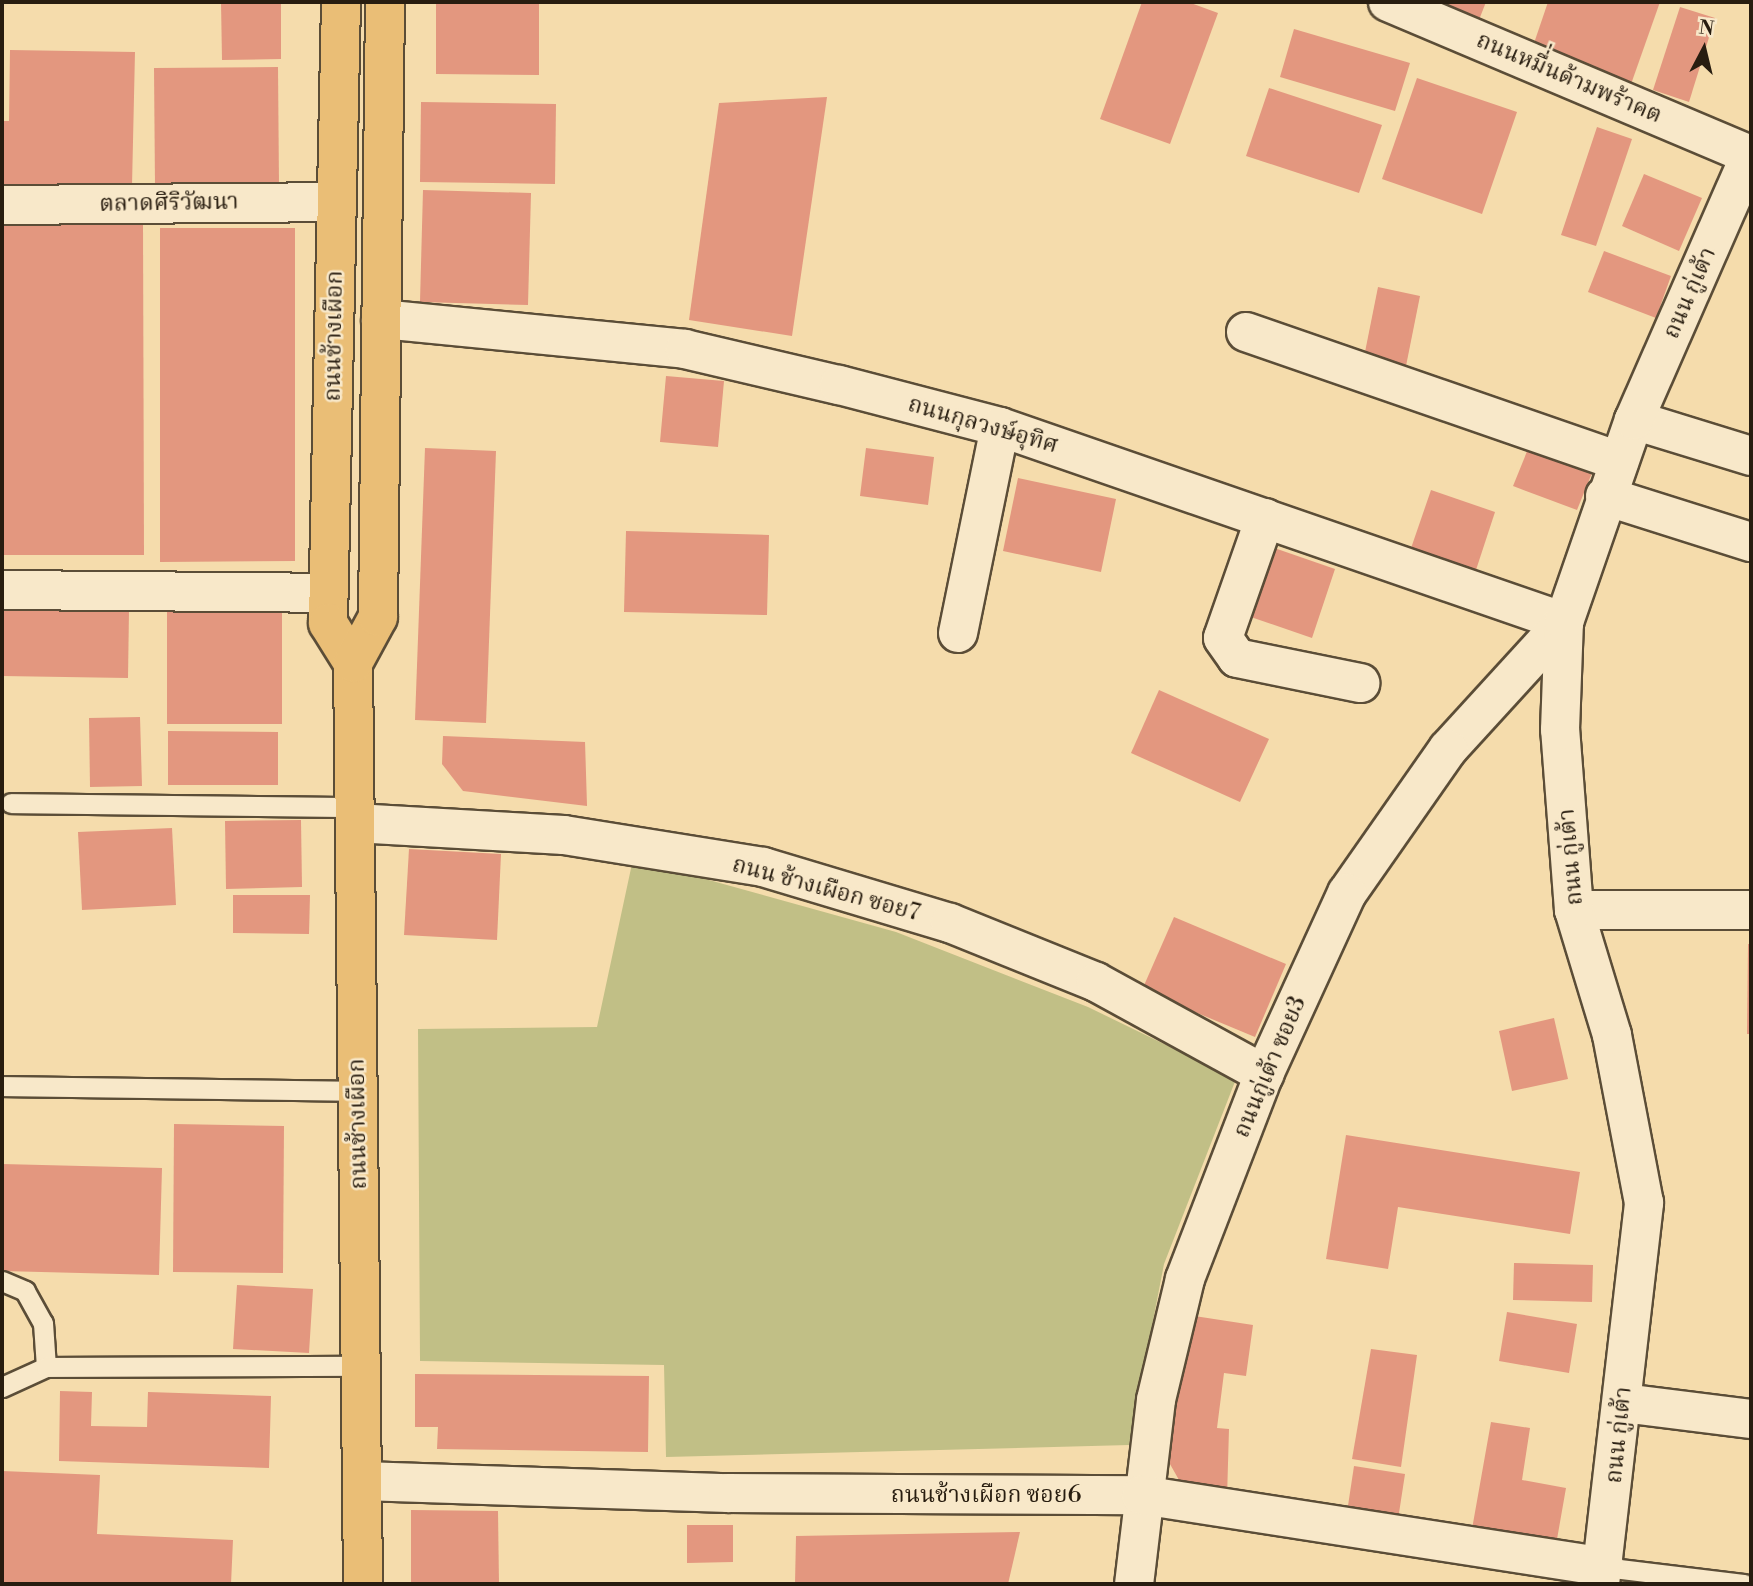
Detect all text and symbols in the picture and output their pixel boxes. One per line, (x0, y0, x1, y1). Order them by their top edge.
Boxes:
north arrow (1669, 14, 1739, 84)
text: N (1698, 15, 1715, 41)
street label: ถนนหมื่่นด้ามพร้าคต (1472, 26, 1666, 130)
street label: ตลาดศิริวัฒนา (99, 188, 239, 218)
street label: ถนน กู่เต้า (1658, 243, 1722, 343)
street label: ถนนช้างเผือก (319, 270, 349, 402)
street label: ถนนกุลวงษ์อุทิศ (905, 390, 1061, 460)
street label: ถนน กู่เต้า (1553, 807, 1589, 907)
street label: ถนน ช้างเผือก ซอย7 (729, 851, 923, 927)
street label: ถนนกู่เต้า ซอย3 (1228, 992, 1312, 1142)
street label: ถนนช้างเผือก (343, 1058, 373, 1190)
street label: ถนน กู่เต้า (1600, 1385, 1638, 1485)
street label: ถนนช้างเผือก ซอย6 (891, 1481, 1081, 1509)

